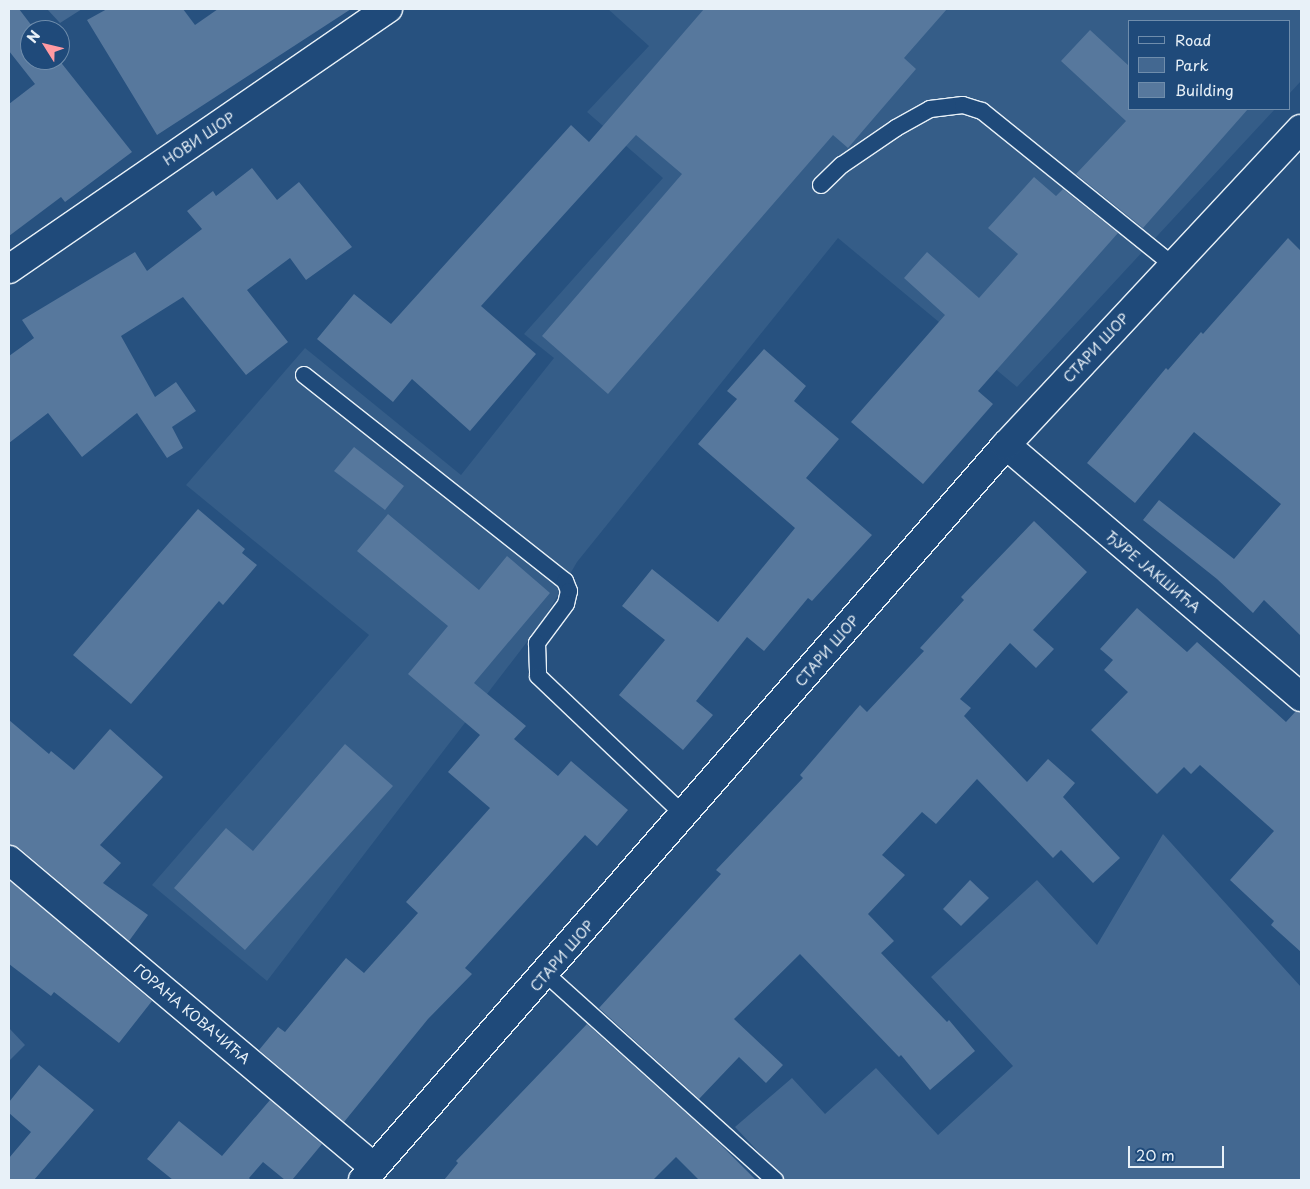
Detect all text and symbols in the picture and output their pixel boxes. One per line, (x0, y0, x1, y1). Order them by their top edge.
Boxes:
north arrow (20, 20, 70, 70)
legend (1128, 20, 1290, 110)
text: N (22, 26, 45, 47)
text: Road (1175, 28, 1211, 51)
text: Park (1175, 53, 1209, 76)
text: Building (1175, 78, 1234, 101)
street label: НОВИ ШОР (160, 109, 238, 169)
street label: СТАРИ ШОР (1060, 310, 1132, 386)
street label: ЂУРЕ ЈАКШИЋА (1102, 528, 1204, 616)
street label: СТАРИ ШОР (792, 612, 862, 690)
street label: СТАРИ ШОР (527, 917, 597, 995)
street label: ГОРАНА КОВАЧИЋА (131, 961, 253, 1067)
scale bar (1130, 1136, 1226, 1168)
text: 20 m (1136, 1143, 1175, 1166)

